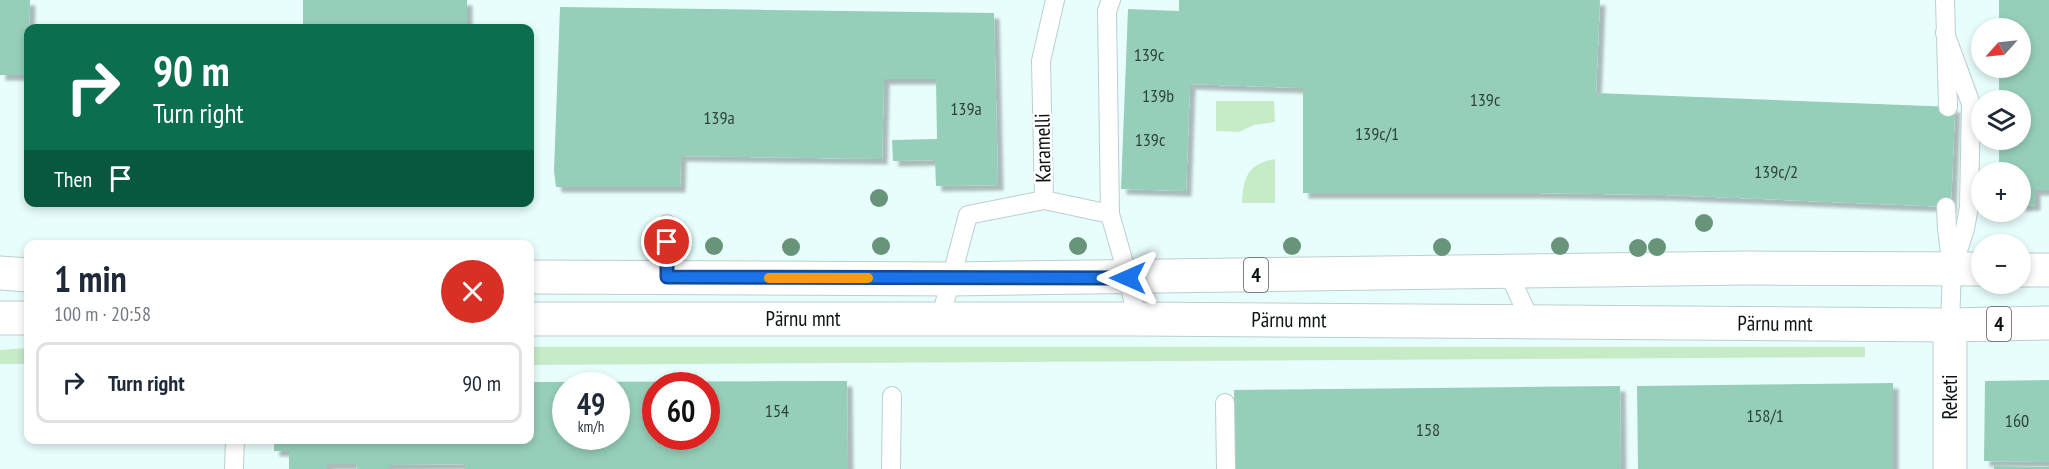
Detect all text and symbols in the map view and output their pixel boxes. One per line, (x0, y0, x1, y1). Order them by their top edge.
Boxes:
north arrow (1971, 18, 2031, 78)
map controls (1971, 18, 2031, 294)
text: 90 m (153, 43, 230, 98)
house number: 139c (1134, 43, 1165, 66)
icon: right (54, 48, 132, 126)
house number: 139b (1142, 84, 1174, 107)
house number: 139c (1470, 88, 1501, 111)
button: layers (1971, 90, 2031, 150)
text: Turn right (153, 96, 244, 130)
house number: 139a (950, 97, 982, 120)
house number: 139a (703, 106, 735, 129)
street label: Karamelli (1028, 113, 1057, 183)
house number: 139c/1 (1355, 122, 1399, 145)
house number: 139c (1135, 128, 1166, 151)
house number: 139c/2 (1754, 160, 1798, 183)
icon: arrive (104, 162, 137, 195)
button: + (1971, 162, 2031, 222)
text: Then (54, 165, 92, 193)
pin (641, 216, 692, 267)
icon: arrive (650, 225, 683, 258)
button: − (1971, 234, 2031, 294)
position arrow (1096, 246, 1160, 310)
text: 1 min (54, 255, 127, 302)
road number: 4 (1244, 258, 1268, 292)
button: close (441, 260, 504, 323)
text: 100 m · 20:58 (54, 301, 151, 327)
street label: Pärnu mnt (765, 305, 841, 332)
street label: Pärnu mnt (1251, 306, 1327, 333)
road number: 4 (1987, 307, 2011, 341)
street label: Pärnu mnt (1737, 309, 1813, 337)
icon: right (57, 366, 90, 399)
text: Turn right (108, 369, 185, 397)
text: 90 m (462, 369, 501, 397)
speed limit sign: 60 (642, 372, 720, 450)
street label: Reketi (1936, 375, 1963, 419)
text: 49 (577, 384, 605, 423)
house number: 154 (765, 399, 789, 422)
house number: 158/1 (1746, 404, 1784, 427)
house number: 160 (2005, 409, 2029, 432)
text: km/h (578, 417, 604, 436)
house number: 158 (1416, 418, 1440, 441)

